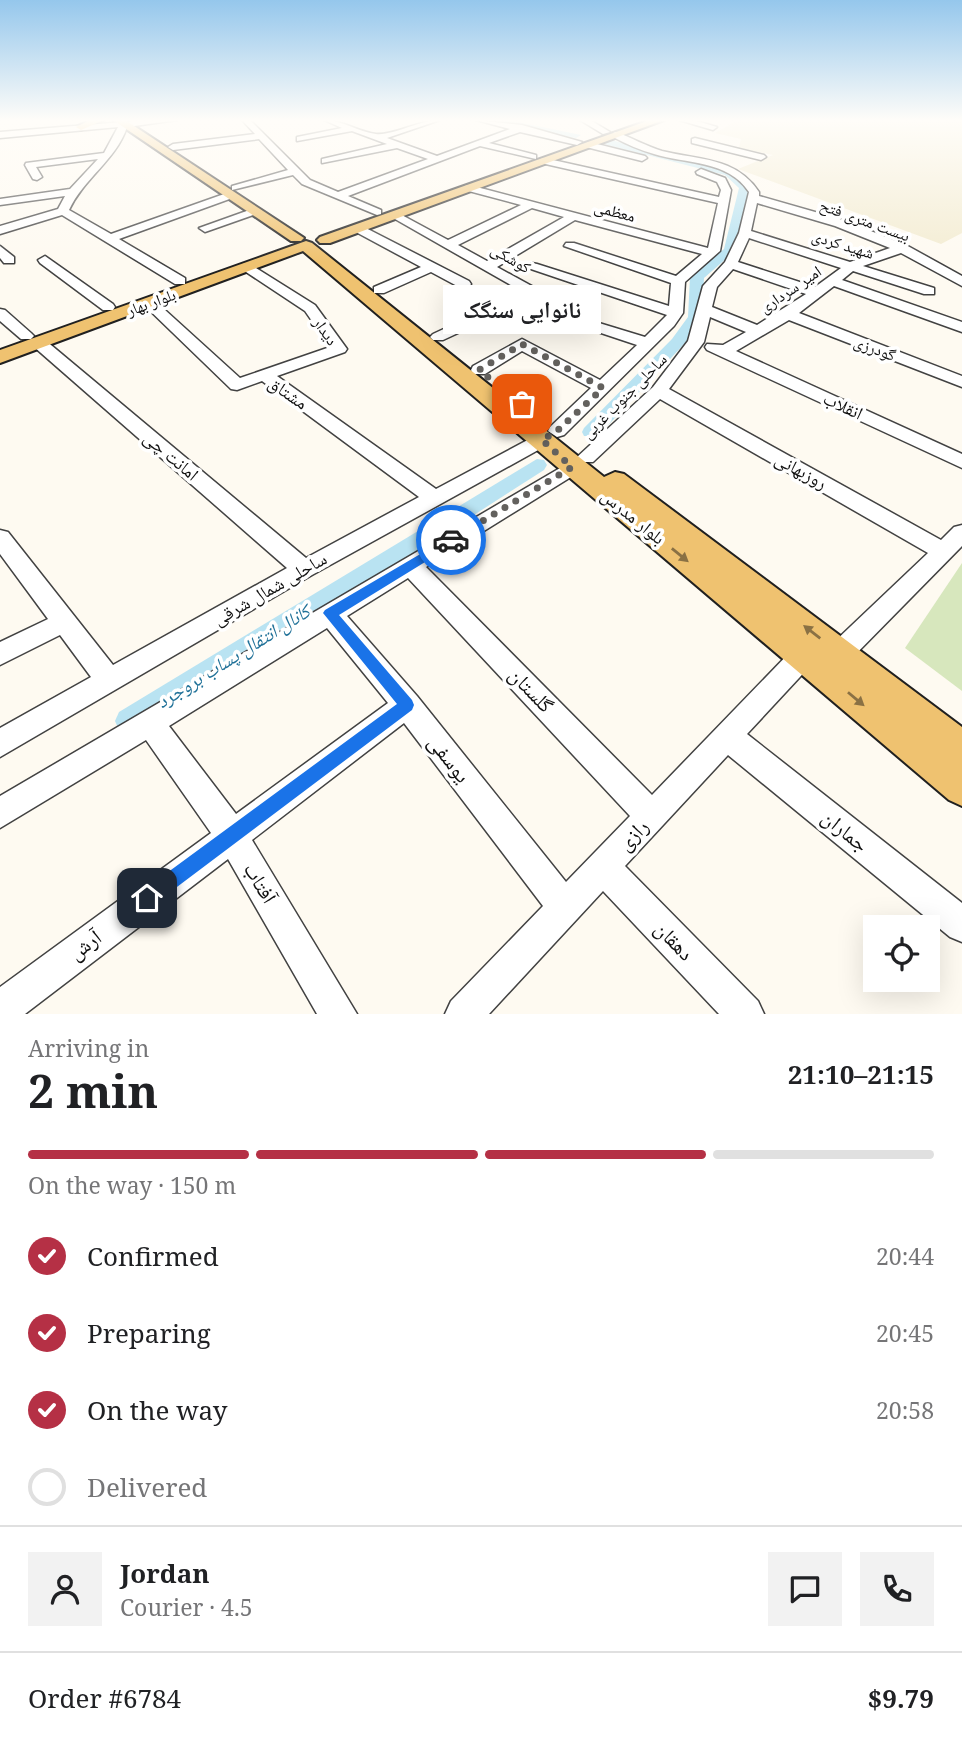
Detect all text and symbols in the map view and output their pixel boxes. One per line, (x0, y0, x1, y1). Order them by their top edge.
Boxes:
street label: بیست متری فتح (817, 193, 913, 247)
street label: معظمی (592, 195, 638, 227)
street label: شهید کردی (809, 224, 877, 264)
street label: کوشکی (487, 238, 535, 278)
street label: امیر سرداری (754, 260, 826, 318)
street label: بلوار بهار (122, 283, 179, 321)
callout: نانوایی سنگک (443, 285, 601, 334)
text: نانوایی سنگک (463, 293, 581, 325)
street label: دیدار (308, 312, 344, 349)
street label: گودرزی (851, 330, 899, 366)
street label: ساحلی جنوب غربی (576, 348, 672, 444)
street label: مشتاق (264, 370, 313, 414)
pin (492, 374, 552, 434)
icon: bag (503, 385, 541, 423)
street label: انقلاب (820, 386, 867, 425)
street label: امانت چی (139, 425, 204, 485)
street label: روزبهانی (771, 446, 832, 494)
street label: بلوار مدرس (597, 483, 671, 549)
courier (416, 505, 486, 575)
icon: car (432, 521, 470, 559)
street label: ساحلی شمال شرقی (208, 546, 331, 630)
one-way arrow (671, 547, 688, 562)
water label: کانال انتقال پساب بروجرد (151, 596, 318, 714)
one-way arrow (803, 624, 821, 639)
street label: گلستان (503, 661, 560, 718)
one-way arrow (847, 691, 864, 706)
street label: یوسفی (422, 729, 477, 788)
street label: جماران (816, 803, 875, 858)
street label: رازی (610, 812, 654, 856)
street label: آفتاب (238, 857, 284, 909)
pin (117, 868, 177, 928)
icon: home (128, 879, 166, 917)
street label: دهقان (649, 914, 700, 966)
map controls (863, 915, 940, 992)
button: locate (863, 915, 940, 992)
street label: آرش (62, 922, 107, 966)
text: Arriving in (28, 1032, 149, 1064)
text: 21:10–21:15 (788, 1056, 934, 1092)
text: 2 min (28, 1059, 158, 1121)
text: On the way · 150 m (28, 1169, 236, 1201)
icon: check (28, 1237, 66, 1275)
text: Confirmed (87, 1238, 219, 1274)
text: 20:44 (876, 1240, 934, 1272)
icon: check (28, 1314, 66, 1352)
text: Preparing (87, 1315, 211, 1351)
text: 20:45 (876, 1317, 934, 1349)
icon: check (28, 1391, 66, 1429)
text: On the way (87, 1392, 227, 1428)
text: 20:58 (876, 1394, 934, 1426)
text: Delivered (87, 1469, 207, 1505)
button: person (28, 1552, 102, 1626)
button: chat (768, 1552, 842, 1626)
button: phone (860, 1552, 934, 1626)
text: Jordan (120, 1555, 210, 1591)
text: Courier · 4.5 (120, 1591, 253, 1623)
text: Order #6784 (28, 1680, 181, 1716)
text: $9.79 (868, 1680, 934, 1716)

